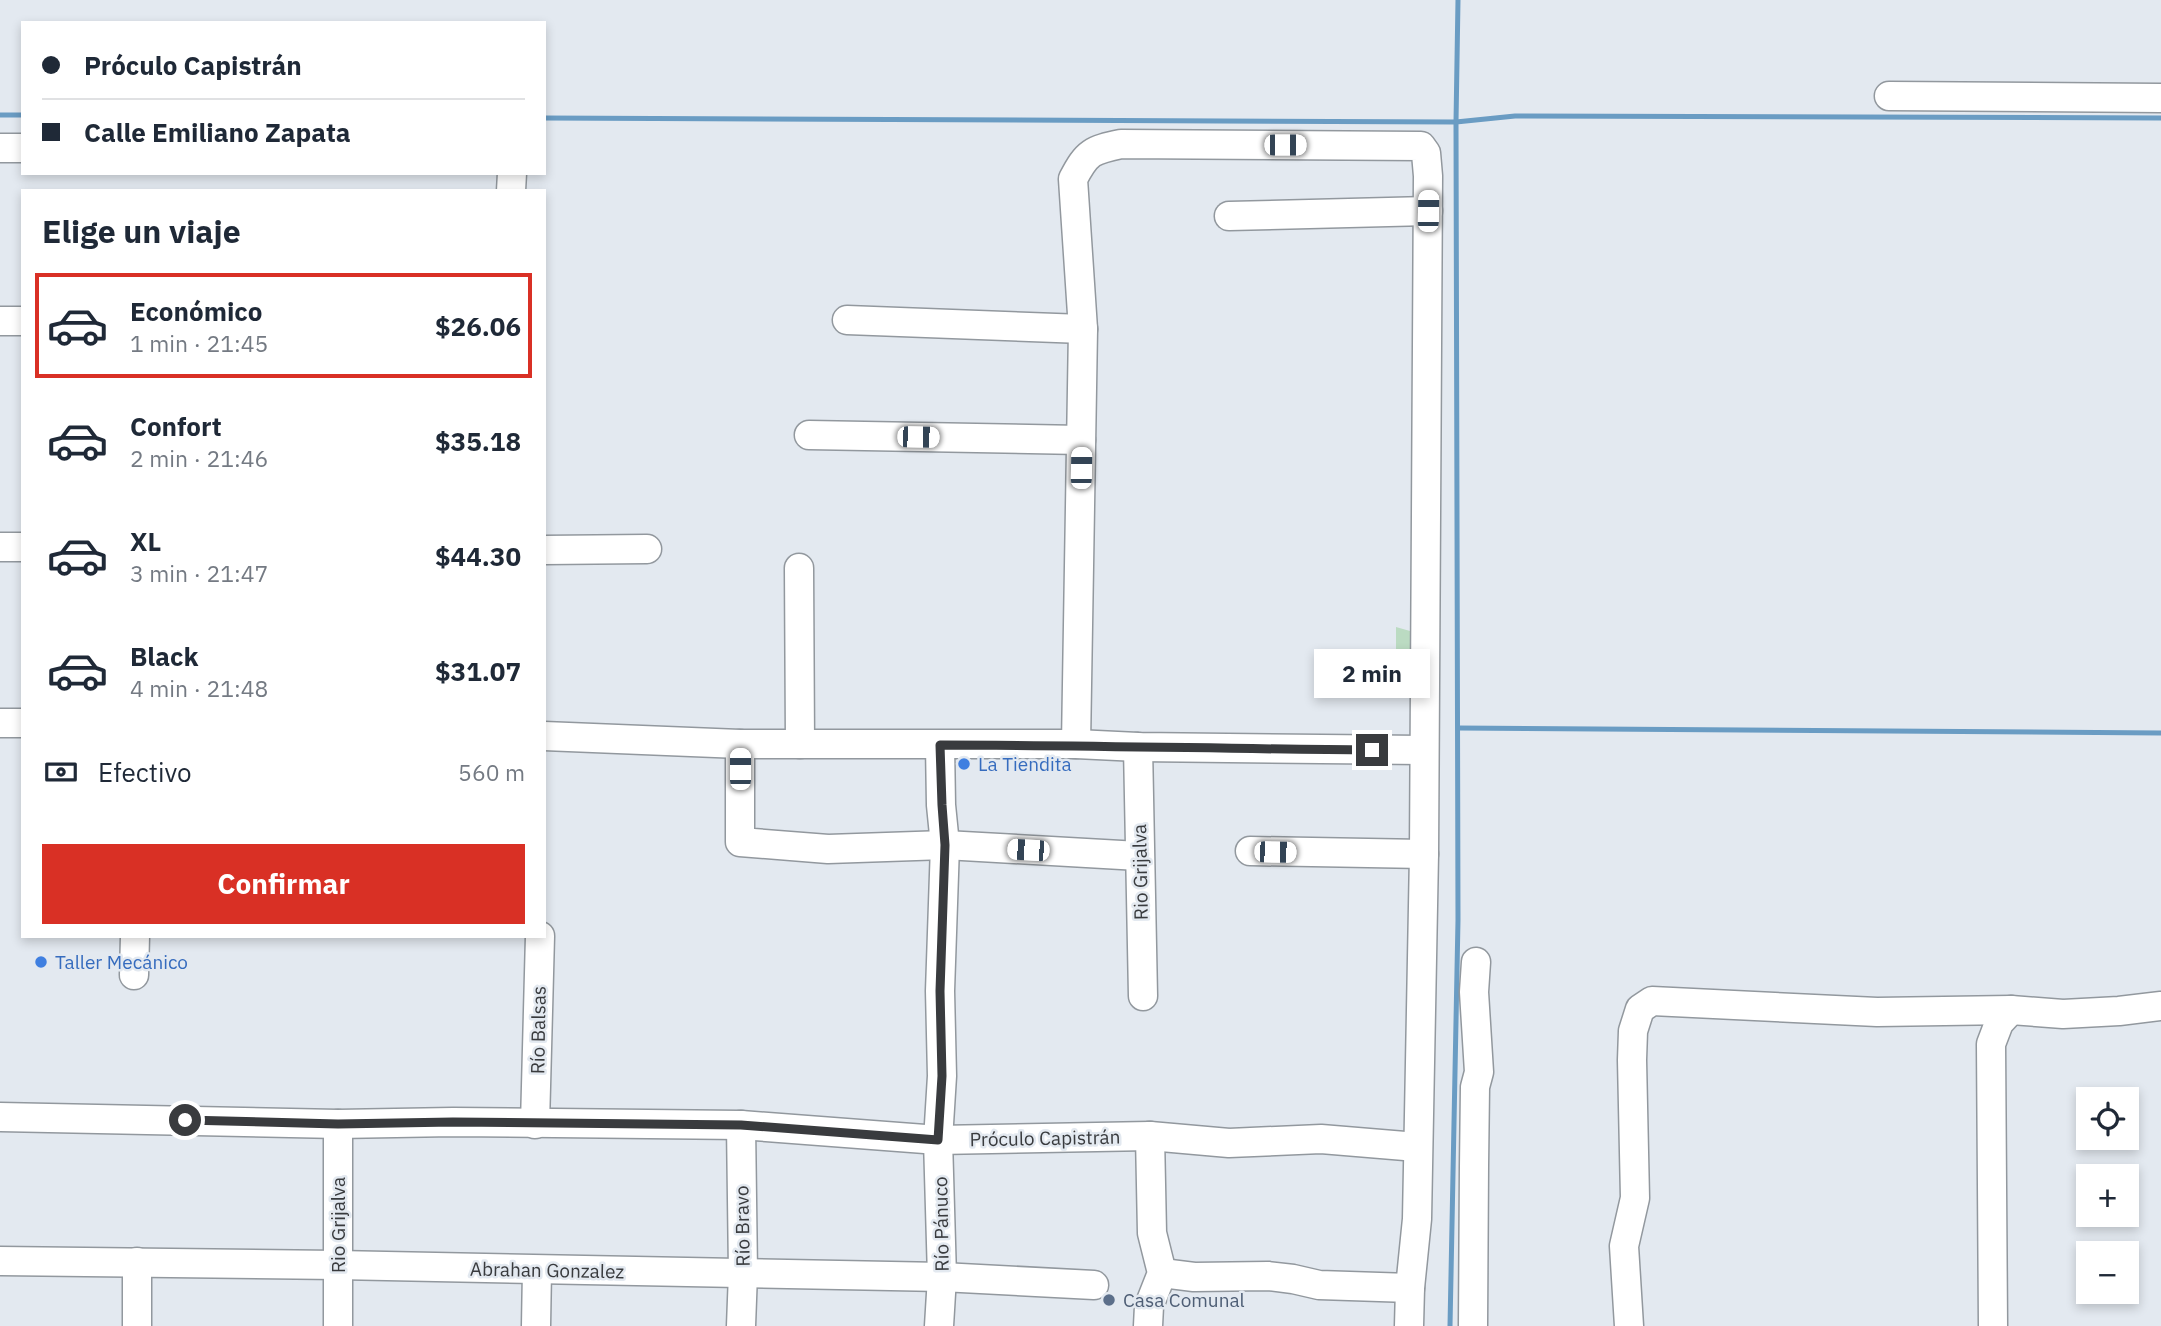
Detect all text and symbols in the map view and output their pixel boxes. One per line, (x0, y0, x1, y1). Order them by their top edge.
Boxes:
text: Próculo Capistrán (84, 48, 302, 82)
text: Calle Emiliano Zapata (84, 115, 351, 149)
car (1265, 135, 1307, 156)
car (1418, 190, 1439, 232)
text: Elige un viaje (42, 210, 241, 252)
icon: car (46, 294, 109, 357)
text: Económico (130, 294, 262, 328)
text: $26.06 (435, 309, 521, 343)
text: 1 min · 21:45 (130, 328, 268, 358)
icon: car (46, 409, 109, 472)
text: Confort (130, 409, 222, 443)
text: $35.18 (435, 424, 521, 458)
car (897, 426, 940, 448)
text: 2 min · 21:46 (130, 443, 268, 473)
car (1071, 447, 1092, 489)
icon: car (46, 524, 109, 587)
text: XL (130, 524, 161, 558)
text: $44.30 (435, 539, 521, 573)
text: 3 min · 21:47 (130, 558, 268, 588)
icon: car (46, 639, 109, 702)
text: Black (130, 639, 198, 673)
callout: 2 min (1314, 648, 1430, 698)
text: $31.07 (435, 654, 521, 688)
text: 2 min (1342, 658, 1402, 688)
text: 4 min · 21:48 (130, 673, 268, 703)
route end (1356, 734, 1388, 766)
car (730, 748, 751, 790)
place label: La Tiendita (978, 752, 1072, 776)
icon: cash (42, 753, 80, 791)
text: Efectivo (98, 755, 192, 789)
marker: La Tiendita (956, 756, 972, 772)
text: 560 m (458, 757, 525, 787)
street label: Rio Grijalva (1127, 824, 1153, 920)
car (1007, 838, 1050, 862)
car (1254, 841, 1297, 863)
button: Confirmar (42, 844, 525, 924)
place label: Taller Mecánico (55, 950, 188, 974)
marker: Taller Mecánico (33, 954, 49, 970)
street label: Río Balsas (525, 986, 551, 1074)
map controls (2076, 1087, 2139, 1304)
button: locate (2076, 1087, 2139, 1150)
route start (169, 1104, 201, 1136)
street label: Próculo Capistrán (969, 1125, 1121, 1151)
button: + (2076, 1164, 2139, 1227)
street label: Río Pánuco (928, 1176, 954, 1272)
street label: Rio Grijalva (326, 1177, 350, 1273)
street label: Río Bravo (729, 1185, 755, 1267)
button: − (2076, 1241, 2139, 1304)
street label: Abrahan Gonzalez (470, 1257, 625, 1283)
place label: Casa Comunal (1123, 1288, 1245, 1312)
marker: Casa Comunal (1101, 1292, 1117, 1308)

